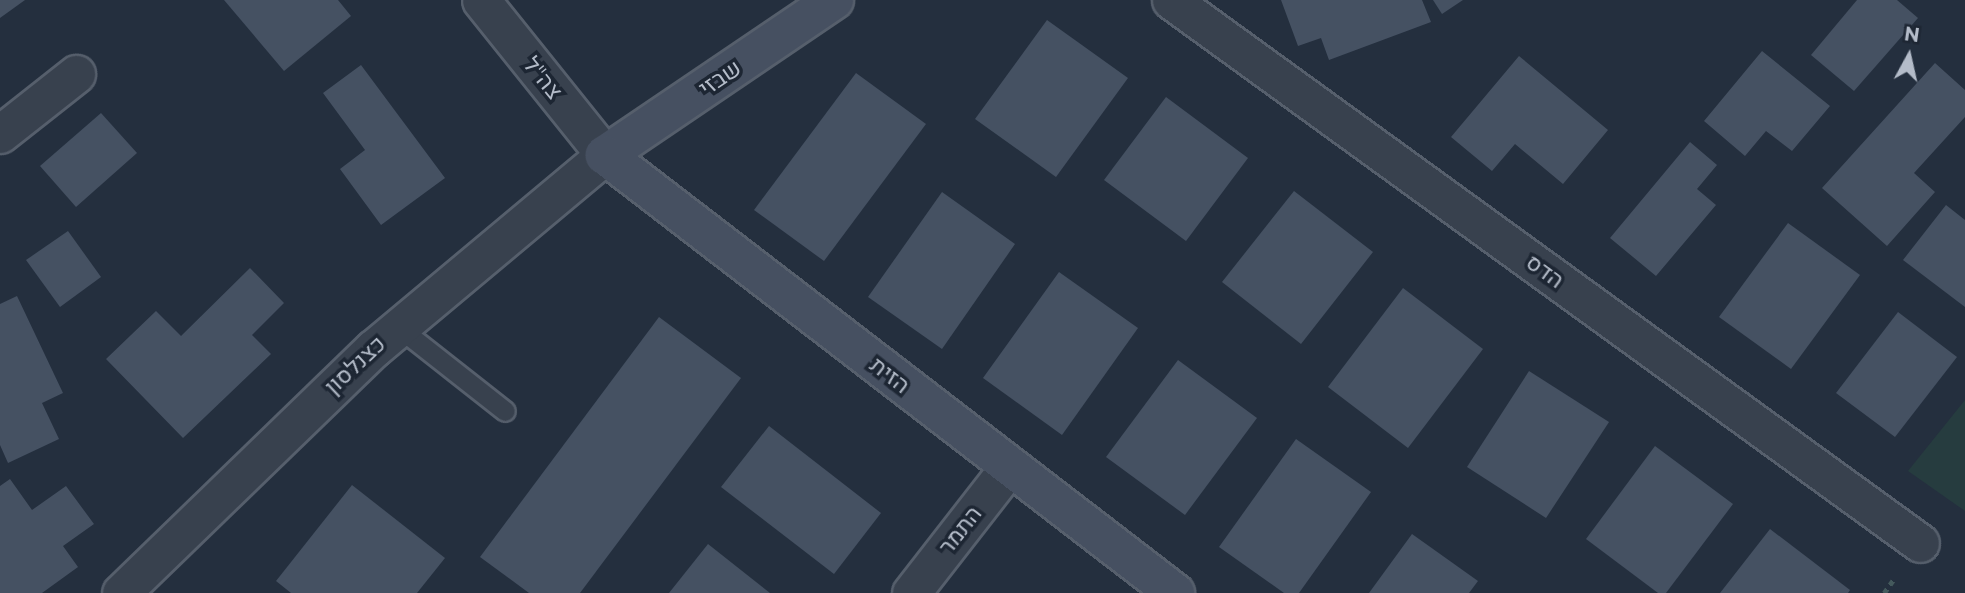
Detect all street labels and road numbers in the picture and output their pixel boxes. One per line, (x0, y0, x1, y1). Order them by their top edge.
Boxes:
street label: צה"ל (518, 51, 568, 105)
street label: שבזי (693, 54, 747, 102)
street label: הדס (1521, 248, 1569, 294)
street label: כצנלסון (319, 330, 391, 400)
street label: הזית (865, 351, 915, 399)
street label: התמר (933, 500, 987, 560)

